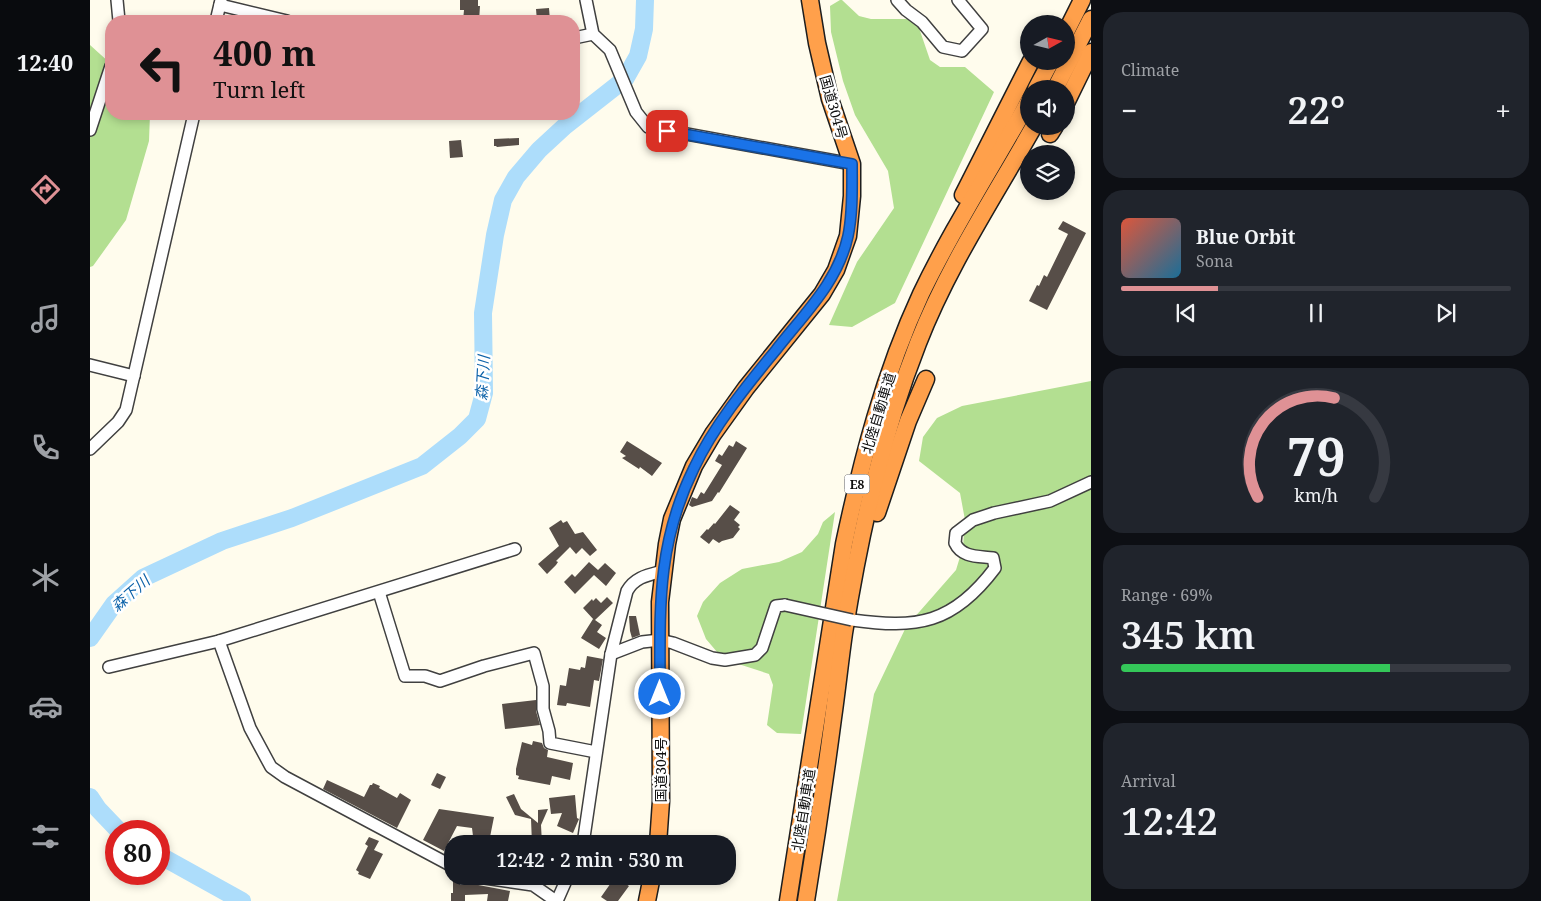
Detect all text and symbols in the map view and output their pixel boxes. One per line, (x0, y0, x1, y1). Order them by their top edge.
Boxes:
north arrow (1020, 15, 1075, 70)
map controls (1020, 15, 1075, 200)
text: 400 m (213, 29, 316, 76)
icon: left (130, 35, 195, 100)
text: 12:40 (17, 47, 73, 77)
text: Climate (1121, 59, 1179, 81)
street label: 国道304号 (816, 73, 852, 141)
text: Turn left (213, 74, 305, 104)
button: sound (1020, 80, 1075, 135)
text: 22° (1287, 83, 1345, 135)
text: − (1121, 91, 1137, 129)
text: + (1495, 91, 1511, 129)
pin (646, 110, 688, 152)
icon: arrive (653, 117, 681, 145)
button: layers (1020, 145, 1075, 200)
icon: directions (28, 172, 63, 207)
text: Blue Orbit (1196, 224, 1296, 250)
text: Sona (1196, 250, 1233, 272)
icon: previous (1172, 299, 1200, 327)
icon: pause (1302, 299, 1330, 327)
icon: next (1432, 299, 1460, 327)
icon: music (28, 301, 63, 336)
water label: 森下川 (471, 353, 493, 401)
street label: 北陸自動車道 (857, 370, 899, 456)
text: 79 (1287, 420, 1345, 491)
icon: phone (28, 430, 63, 465)
road number: E8 (844, 474, 870, 494)
text: km/h (1294, 483, 1338, 507)
icon: climate (28, 560, 63, 595)
water label: 森下川 (106, 569, 155, 615)
text: Range · 69% (1121, 584, 1213, 606)
text: 345 km (1121, 608, 1255, 660)
position arrow (633, 667, 685, 719)
icon: car (28, 689, 63, 724)
street label: 国道304号 (651, 737, 670, 803)
street label: 北陸自動車道 (787, 767, 819, 853)
text: Arrival (1121, 770, 1176, 792)
text: 12:42 (1121, 794, 1218, 846)
icon: filters (28, 819, 63, 854)
speed limit sign: 80 (105, 820, 170, 885)
text: 12:42 · 2 min · 530 m (496, 847, 684, 873)

